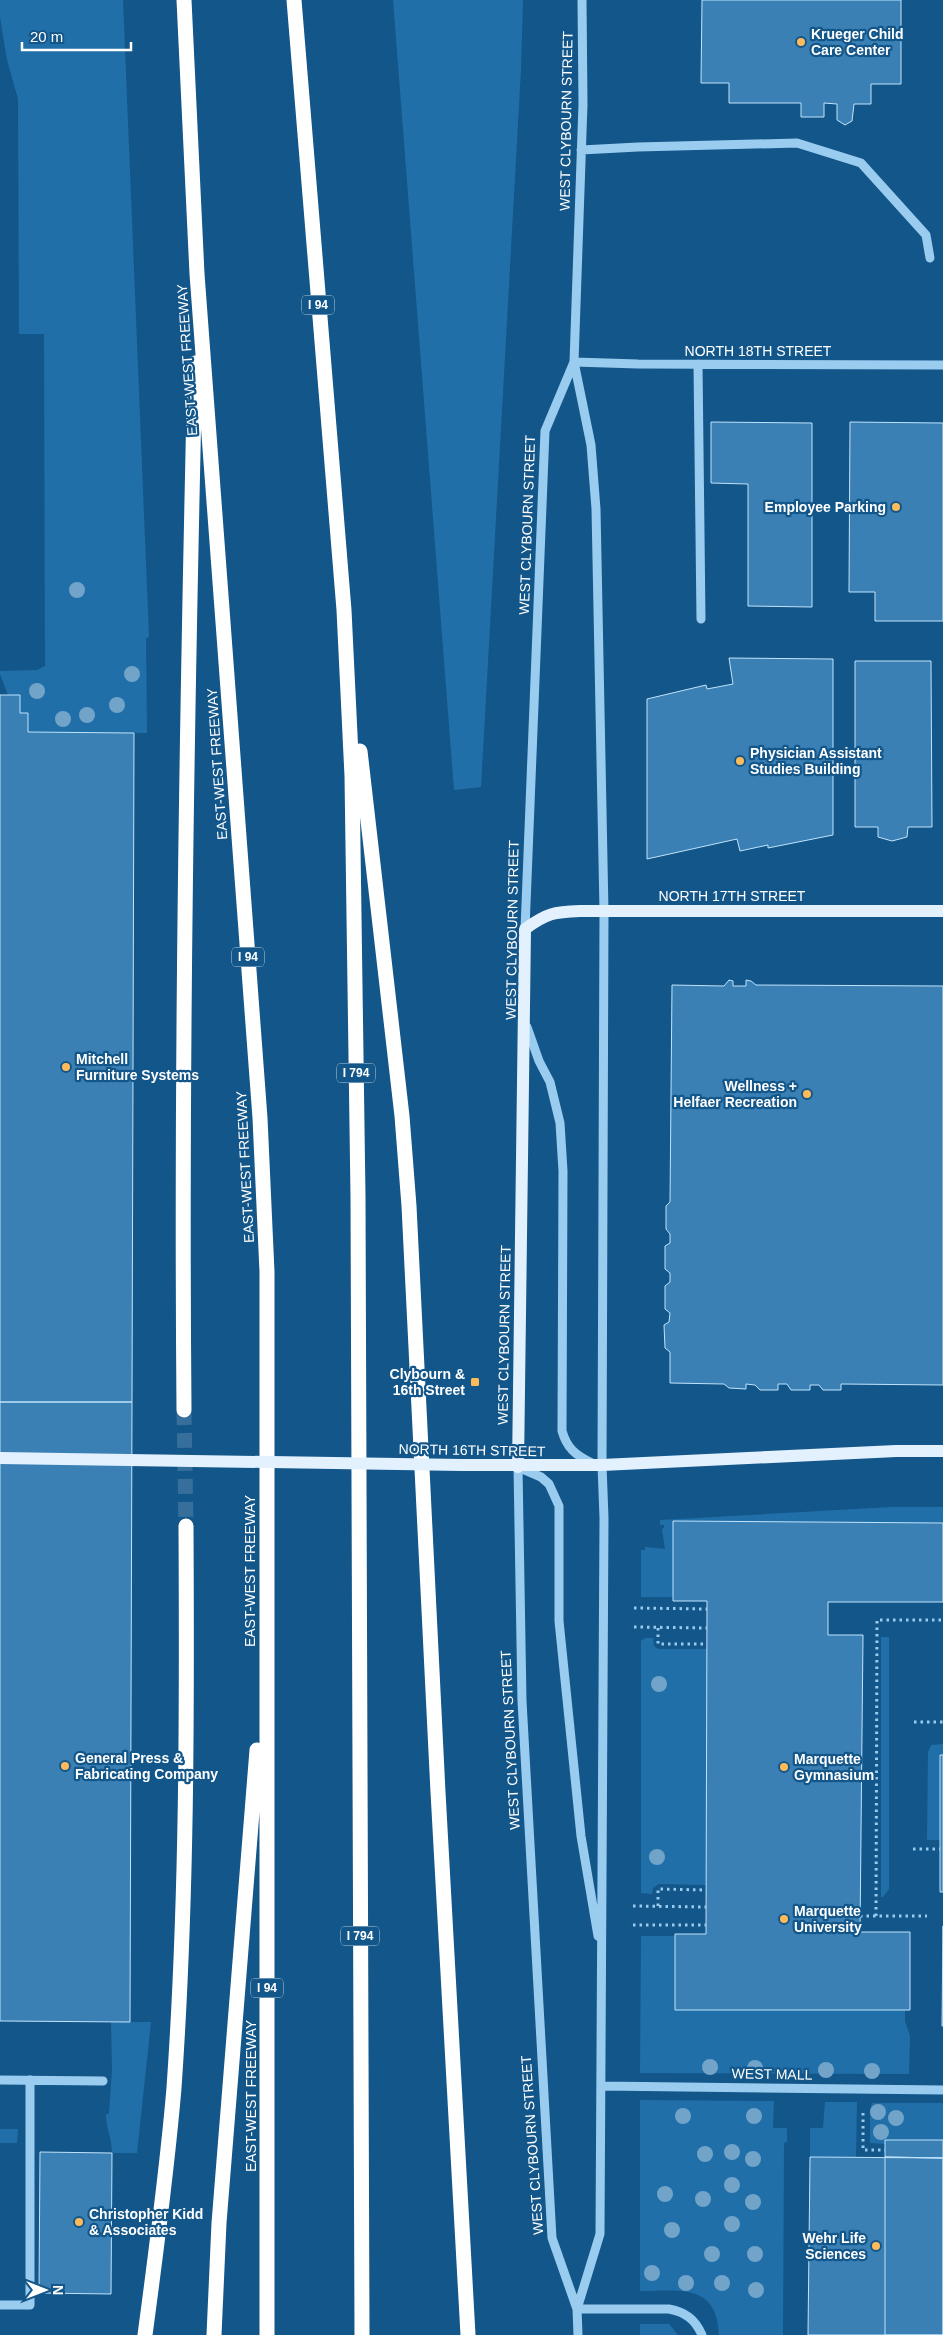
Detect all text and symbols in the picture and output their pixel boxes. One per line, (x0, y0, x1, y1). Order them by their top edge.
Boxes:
scale bar (22, 20, 131, 52)
place label: Krueger Child Care Center (811, 26, 904, 58)
text: 20 m (30, 28, 63, 45)
street label: WEST CLYBOURN STREET (556, 30, 576, 211)
marker: Krueger Child Care Center (795, 36, 807, 48)
street label: EAST-WEST FREEWAY (174, 283, 200, 436)
road number: I 94 (302, 296, 334, 314)
street label: NORTH 18TH STREET (685, 343, 832, 359)
street label: WEST CLYBOURN STREET (516, 434, 538, 615)
place label: Employee Parking (765, 499, 886, 515)
marker: Employee Parking (890, 501, 902, 513)
street label: EAST-WEST FREEWAY (204, 687, 230, 840)
place label: Physician Assistant Studies Building (750, 745, 882, 777)
marker: Physician Assistant Studies Building (734, 755, 746, 767)
street label: WEST CLYBOURN STREET (502, 839, 522, 1020)
street label: NORTH 17TH STREET (659, 888, 806, 904)
road number: I 94 (232, 948, 264, 966)
place label: Mitchell Furniture Systems (76, 1051, 199, 1083)
marker: Mitchell Furniture Systems (60, 1061, 72, 1073)
road number: I 794 (337, 1064, 375, 1082)
place label: Wellness + Helfaer Recreation (673, 1078, 797, 1110)
marker: Wellness + Helfaer Recreation (801, 1088, 813, 1100)
street label: EAST-WEST FREEWAY (233, 1090, 257, 1243)
street label: WEST CLYBOURN STREET (494, 1244, 514, 1425)
place label: Clybourn & 16th Street (390, 1366, 465, 1398)
marker: Clybourn & 16th Street (469, 1376, 481, 1388)
street label: NORTH 16TH STREET (398, 1441, 546, 1459)
street label: EAST-WEST FREEWAY (242, 1494, 258, 1647)
street label: WEST CLYBOURN STREET (497, 1649, 523, 1830)
place label: General Press & Fabricating Company (75, 1750, 218, 1782)
place label: Marquette Gymnasium (794, 1751, 874, 1783)
marker: General Press & Fabricating Company (59, 1760, 71, 1772)
marker: Marquette Gymnasium (778, 1761, 790, 1773)
place label: Marquette University (794, 1903, 862, 1935)
marker: Marquette University (778, 1913, 790, 1925)
road number: I 794 (341, 1926, 379, 1945)
road number: I 94 (251, 1979, 283, 1998)
street label: EAST-WEST FREEWAY (243, 2019, 259, 2172)
street label: WEST CLYBOURN STREET (518, 2054, 546, 2235)
street label: WEST MALL (732, 2065, 813, 2083)
place label: Christopher Kidd & Associates (89, 2206, 203, 2238)
marker: Christopher Kidd & Associates (73, 2216, 85, 2228)
place label: Wehr Life Sciences (802, 2230, 866, 2262)
marker: Wehr Life Sciences (870, 2240, 882, 2252)
north arrow (20, 2265, 70, 2315)
text: N (50, 2285, 66, 2295)

